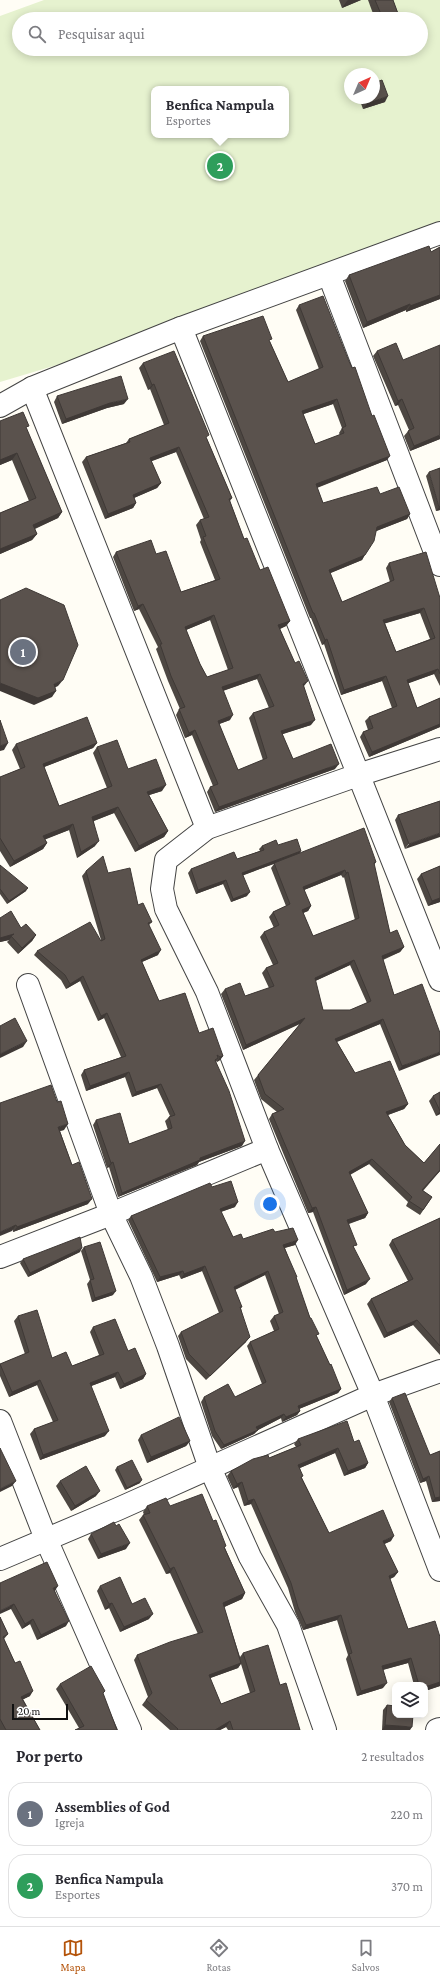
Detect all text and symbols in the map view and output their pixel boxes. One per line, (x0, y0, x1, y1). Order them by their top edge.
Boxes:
search box (12, 12, 428, 56)
icon: search (26, 23, 48, 45)
text: Pesquisar aqui (58, 26, 145, 42)
north arrow (344, 68, 380, 104)
popup (151, 86, 289, 138)
text: Benfica Nampula (166, 97, 274, 113)
text: Esportes (166, 113, 211, 128)
pin: 2 (207, 151, 233, 181)
pin: 1 (10, 637, 36, 667)
your location (260, 1194, 280, 1214)
map controls (392, 1682, 428, 1718)
button: layers (392, 1682, 428, 1718)
scale bar (12, 1702, 68, 1721)
text: 20 m (18, 1705, 40, 1717)
text: Por perto (16, 1747, 83, 1766)
text: 2 resultados (361, 1749, 424, 1764)
text: Assemblies of God (55, 1799, 170, 1815)
text: 1 (28, 1807, 32, 1822)
text: 220 m (390, 1807, 423, 1822)
text: Igreja (55, 1815, 85, 1830)
text: Benfica Nampula (55, 1871, 164, 1887)
text: 2 (27, 1879, 33, 1894)
text: 370 m (391, 1879, 423, 1894)
text: Esportes (55, 1887, 100, 1902)
tab: Mapa (60, 1937, 86, 1973)
tab: Rotas (206, 1937, 231, 1973)
tab: Salvos (352, 1937, 380, 1973)

